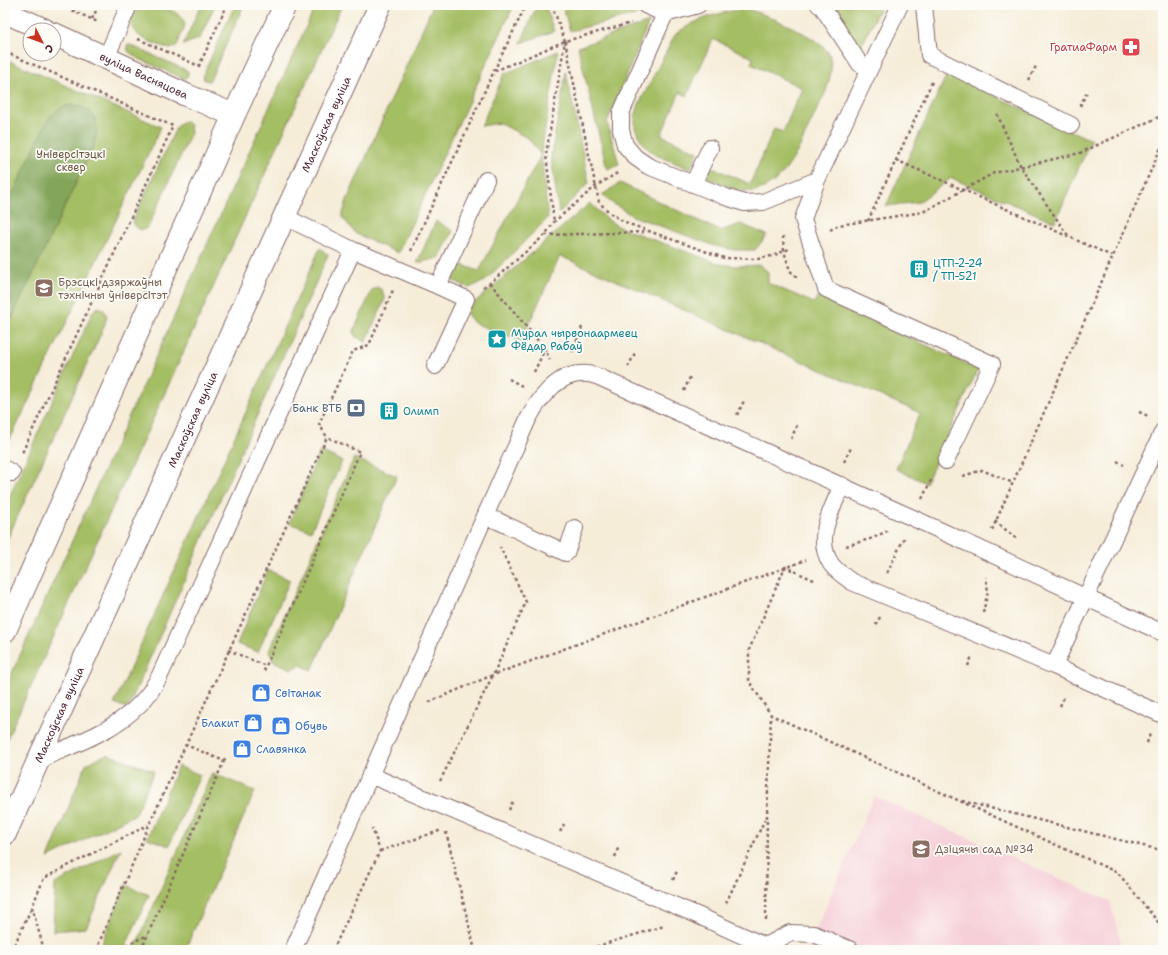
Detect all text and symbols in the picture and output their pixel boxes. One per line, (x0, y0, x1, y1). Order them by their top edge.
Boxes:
north arrow (22, 22, 62, 62)
pharmacy icon: ГратиаФарм (1120, 36, 1142, 58)
place label: ГратиаФарм (1050, 40, 1117, 55)
text: С (41, 41, 57, 56)
street label: вуліца Васняцова (97, 49, 190, 103)
street label: Маскоўская вуліца (298, 74, 355, 175)
park label: Універсітэцкі сквер (36, 147, 106, 175)
place label: ЦТП-2-24 / ТП-521 (933, 256, 983, 284)
building icon: ЦТП-2-24 / ТП-521 (908, 258, 930, 280)
place label: Брэсцкі дзяржаўны тэхнічны ўніверсітэт (58, 275, 168, 303)
school or university icon: Брэсцкі дзяржаўны тэхнічны ўніверсітэт (33, 277, 55, 299)
place label: Мурал чырвонаармеец Фёдар Рабаў (511, 326, 638, 354)
place icon: Мурал чырвонаармеец Фёдар Рабаў (486, 328, 508, 350)
street label: Маскоўская вуліца (165, 369, 221, 470)
bank icon: Банк ВТБ (345, 397, 367, 419)
building icon: Олимп (378, 400, 400, 422)
place label: Банк ВТБ (292, 401, 342, 416)
place label: Олимп (403, 404, 439, 419)
street label: Маскоўская вуліца (31, 664, 88, 765)
shop icon: Світанак (250, 682, 272, 704)
place label: Світанак (275, 686, 322, 701)
shop icon: Блакит (242, 712, 264, 734)
shop icon: Обувь (270, 715, 292, 737)
place label: Блакит (201, 716, 239, 731)
place label: Обувь (295, 719, 328, 734)
shop icon: Славянка (231, 738, 253, 760)
place label: Славянка (256, 742, 307, 757)
school or university icon: Дзіцячы сад №34 (910, 838, 932, 860)
place label: Дзіцячы сад №34 (935, 842, 1034, 857)

